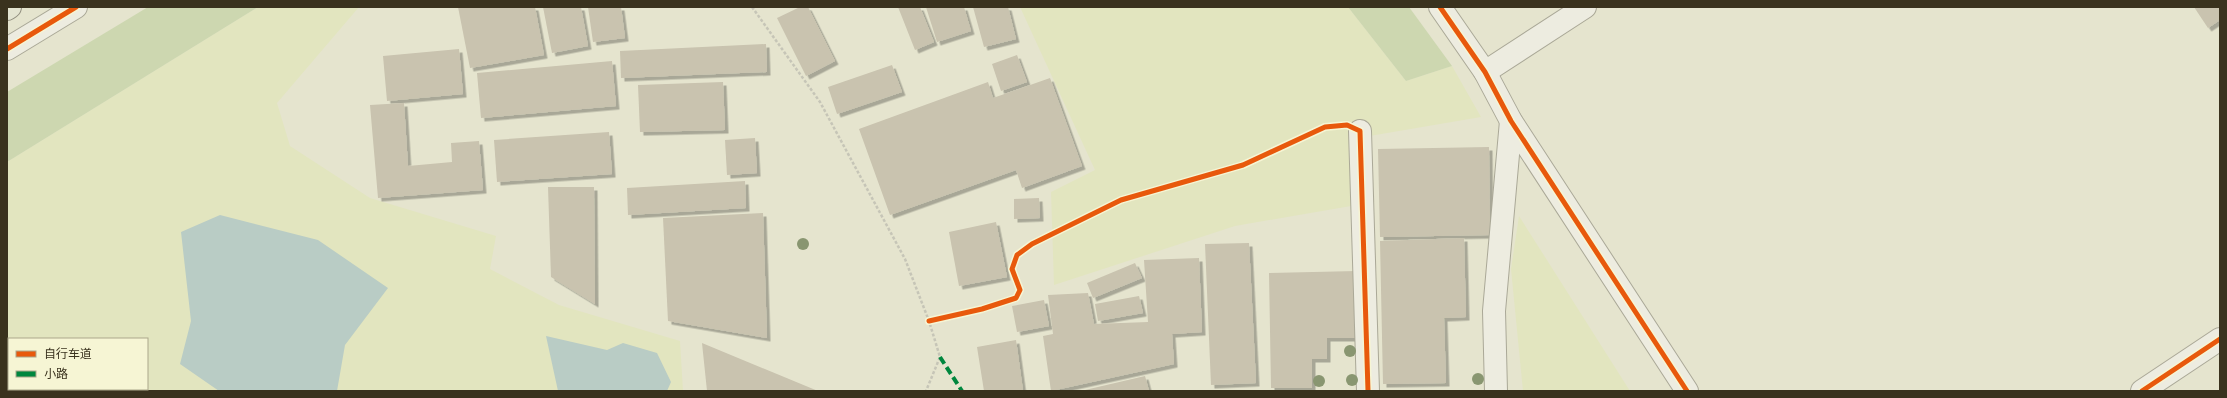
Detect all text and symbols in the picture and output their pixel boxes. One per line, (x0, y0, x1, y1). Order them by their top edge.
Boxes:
legend (8, 338, 148, 390)
text: 自行车道 (44, 344, 92, 362)
text: 小路 (44, 364, 68, 382)

